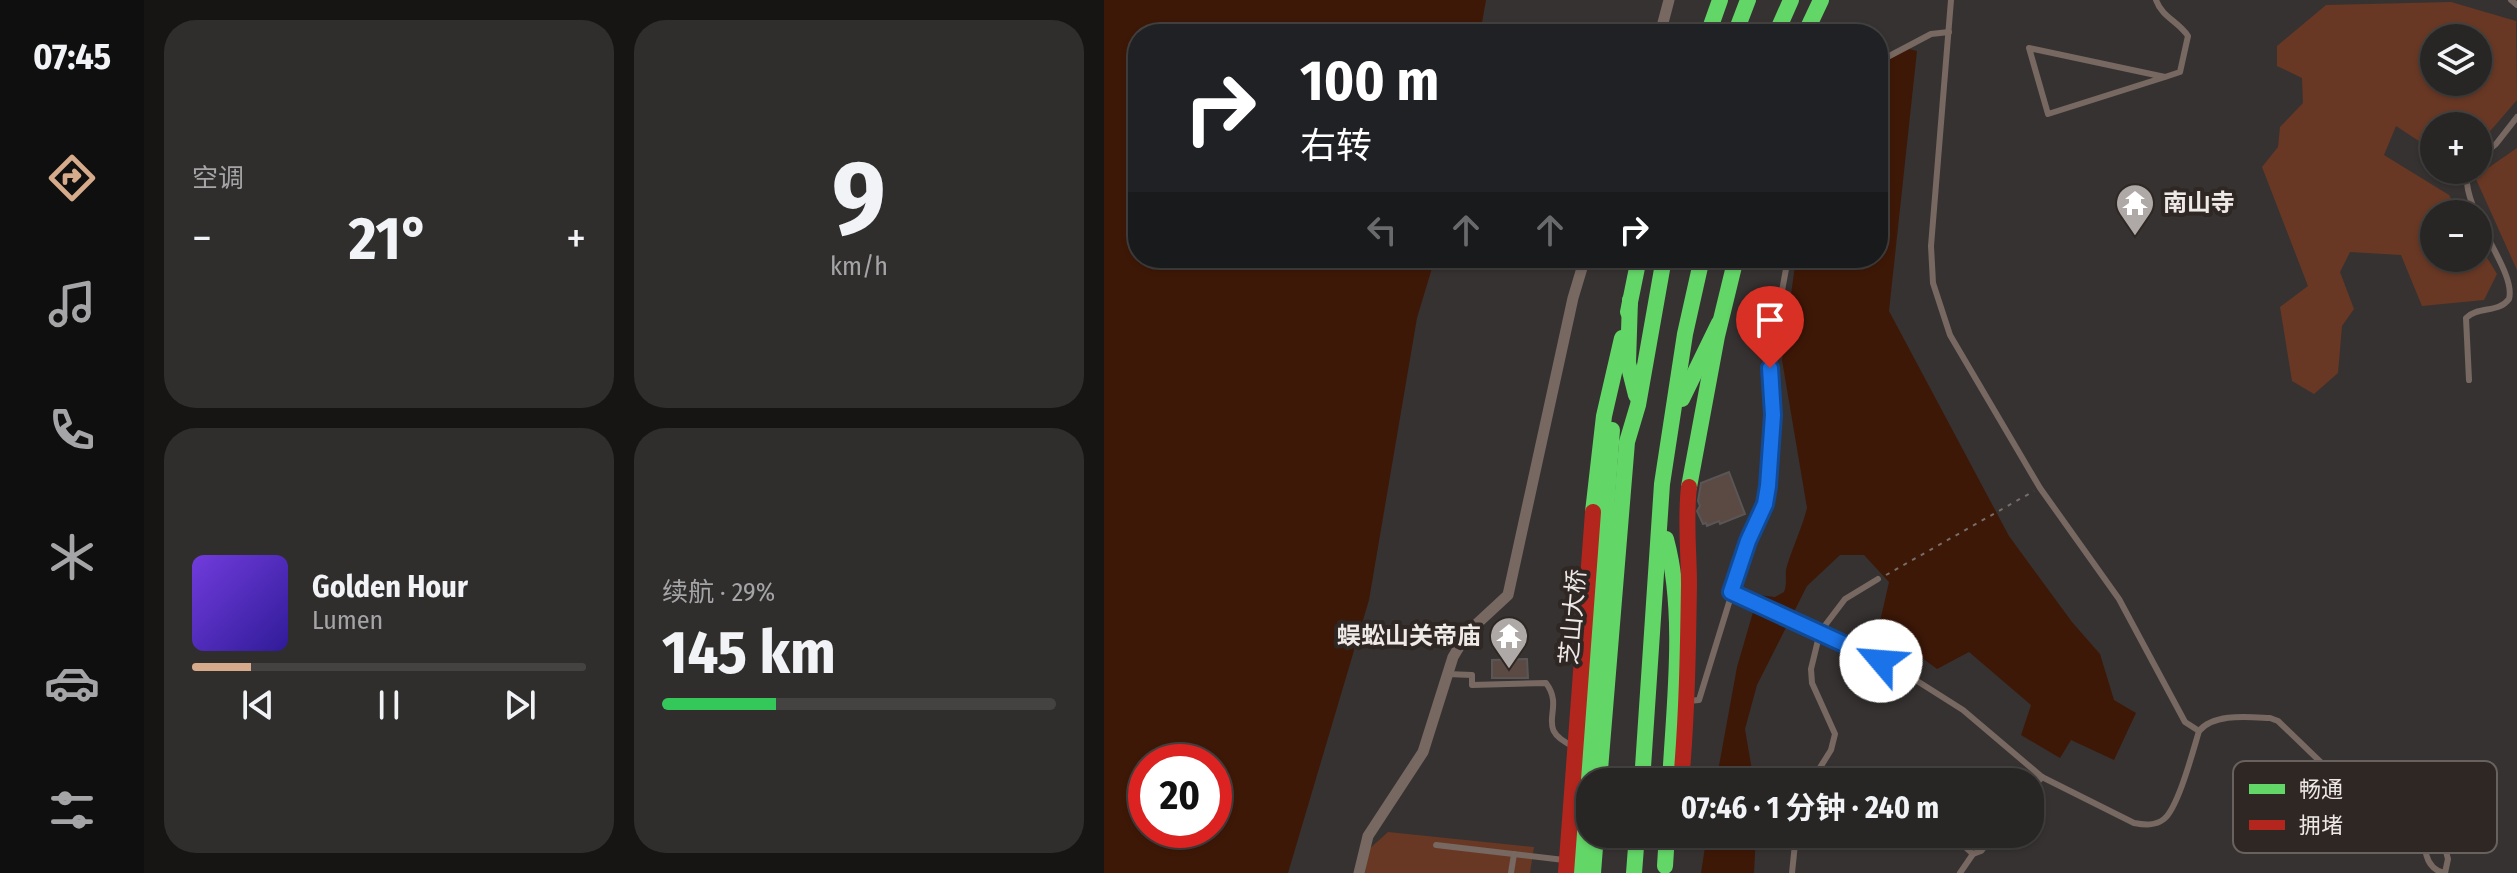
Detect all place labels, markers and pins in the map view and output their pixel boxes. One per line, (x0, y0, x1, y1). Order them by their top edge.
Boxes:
temple icon: 南山寺 (2114, 182, 2156, 237)
place label: 南山寺 (2163, 189, 2235, 217)
pin (1736, 286, 1804, 368)
temple icon: 蜈蚣山关帝庙 (1488, 615, 1530, 670)
place label: 蜈蚣山关帝庙 (1337, 622, 1481, 650)

